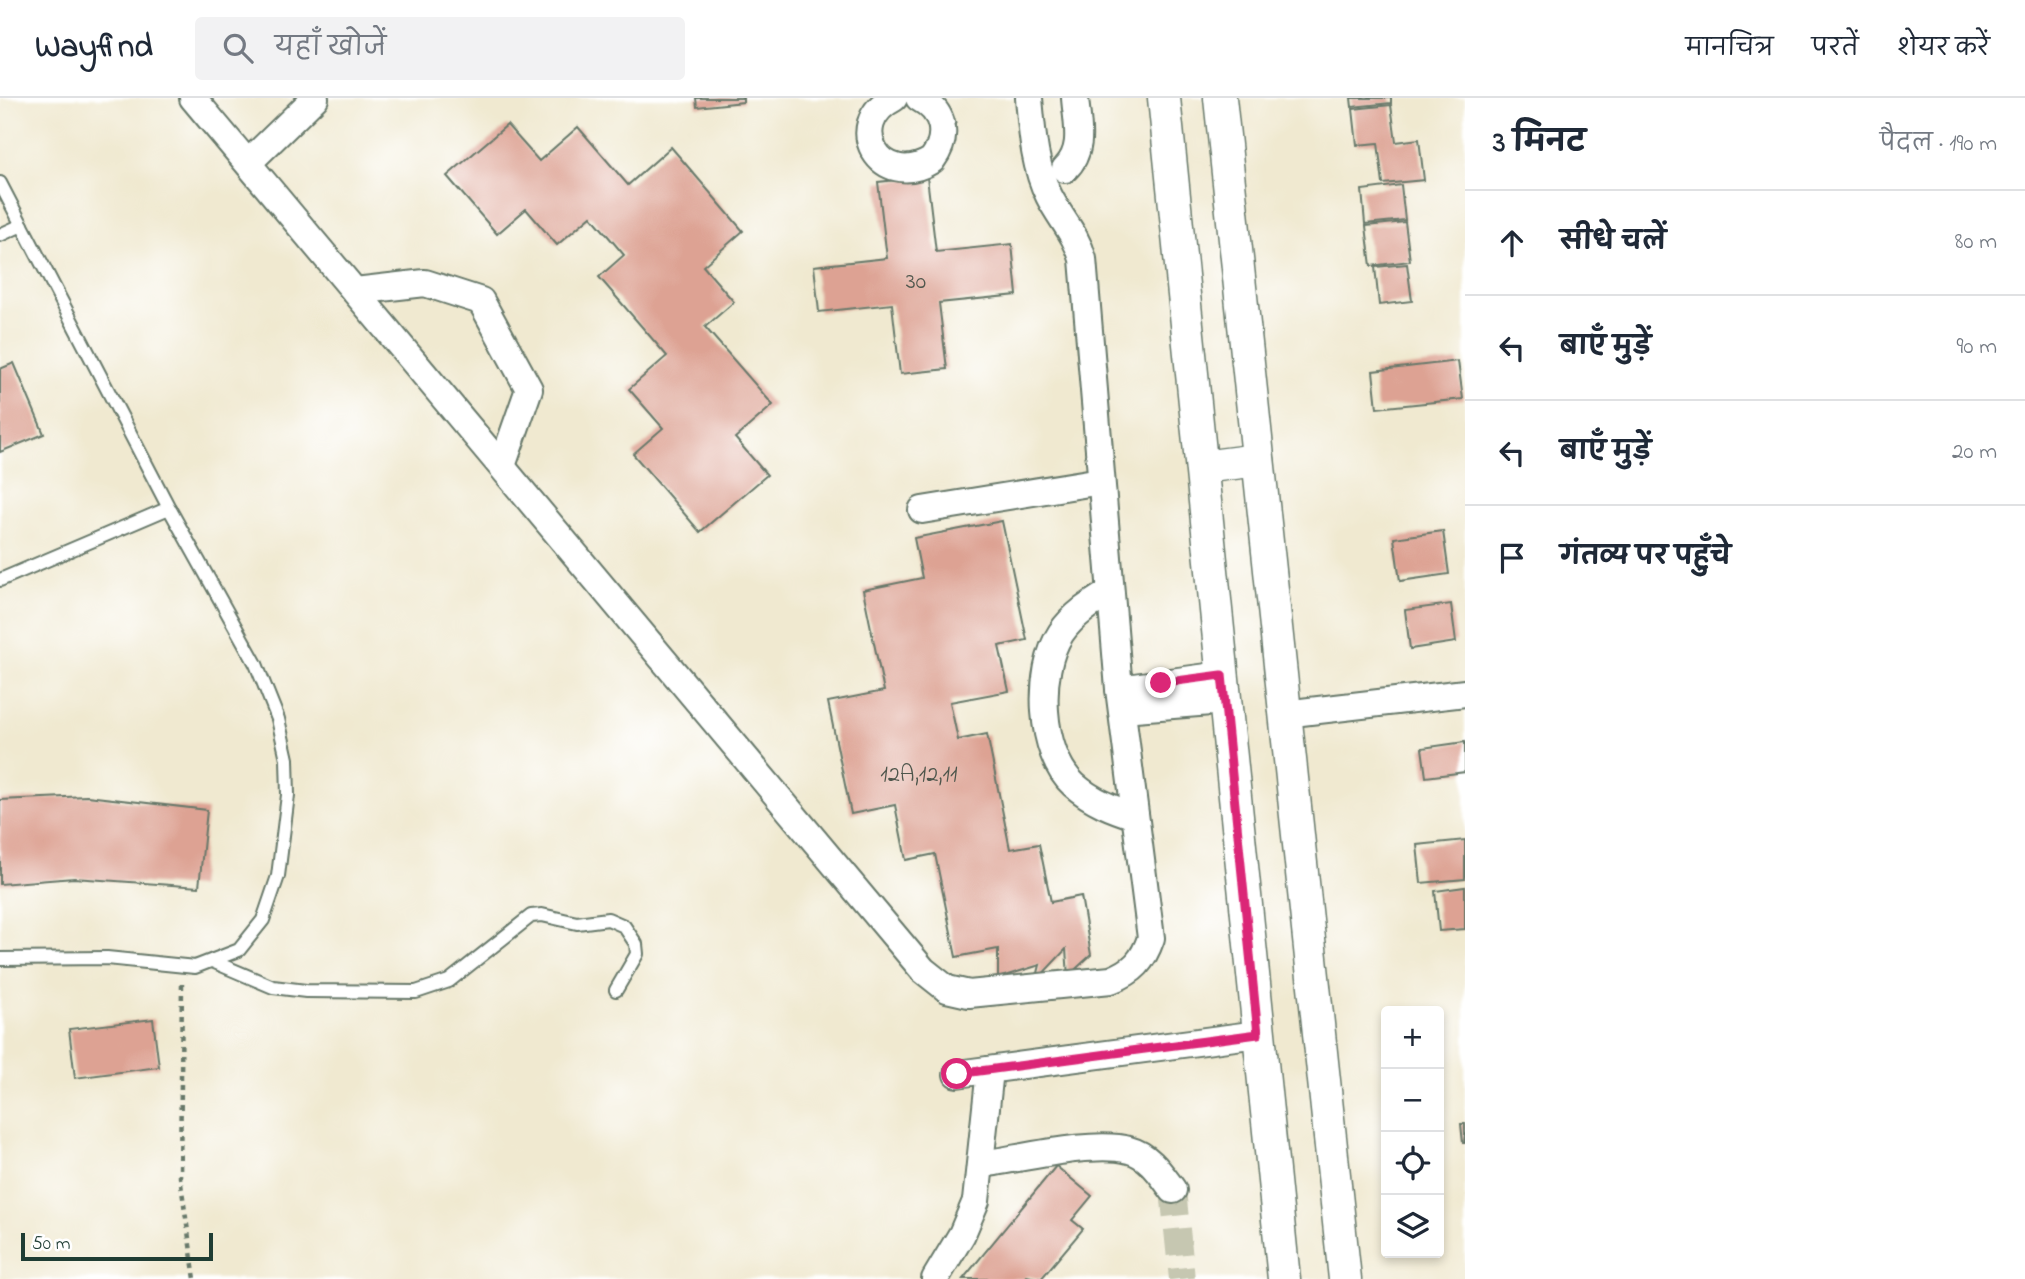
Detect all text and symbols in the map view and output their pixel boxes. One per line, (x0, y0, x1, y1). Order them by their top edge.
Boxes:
search box (195, 17, 685, 80)
text: Wayfind (35, 24, 153, 72)
icon: search (219, 29, 257, 67)
text: यहाँ खोजें (275, 30, 386, 68)
text: मानचित्र (1686, 32, 1774, 67)
text: परतें (1812, 32, 1859, 67)
text: शेयर करें (1897, 32, 1990, 67)
text: 3 मिनट (1493, 122, 1586, 166)
text: पैदल · 190 m (1880, 128, 1997, 161)
icon: ahead (1493, 224, 1531, 262)
text: सीधे चलें (1560, 224, 1666, 262)
text: 80 m (1955, 226, 1997, 259)
house number: 30 (906, 265, 926, 300)
icon: left (1493, 329, 1531, 367)
text: बाएँ मुड़ें (1560, 329, 1651, 367)
text: 90 m (1957, 331, 1997, 364)
icon: left (1493, 434, 1531, 472)
text: बाएँ मुड़ें (1560, 434, 1651, 472)
text: 20 m (1952, 436, 1997, 469)
icon: arrive (1493, 539, 1531, 577)
text: गंतव्य पर पहुँचे (1560, 539, 1731, 577)
route end (1145, 667, 1176, 698)
house number: 12A,12,11 (880, 758, 958, 793)
map controls (1381, 1006, 1444, 1258)
button: + (1381, 1006, 1444, 1069)
route start (941, 1058, 972, 1089)
button: − (1381, 1069, 1444, 1132)
button: locate (1381, 1132, 1444, 1195)
button: layers (1381, 1195, 1444, 1258)
scale bar (21, 1230, 214, 1262)
text: 50 m (32, 1231, 71, 1258)

